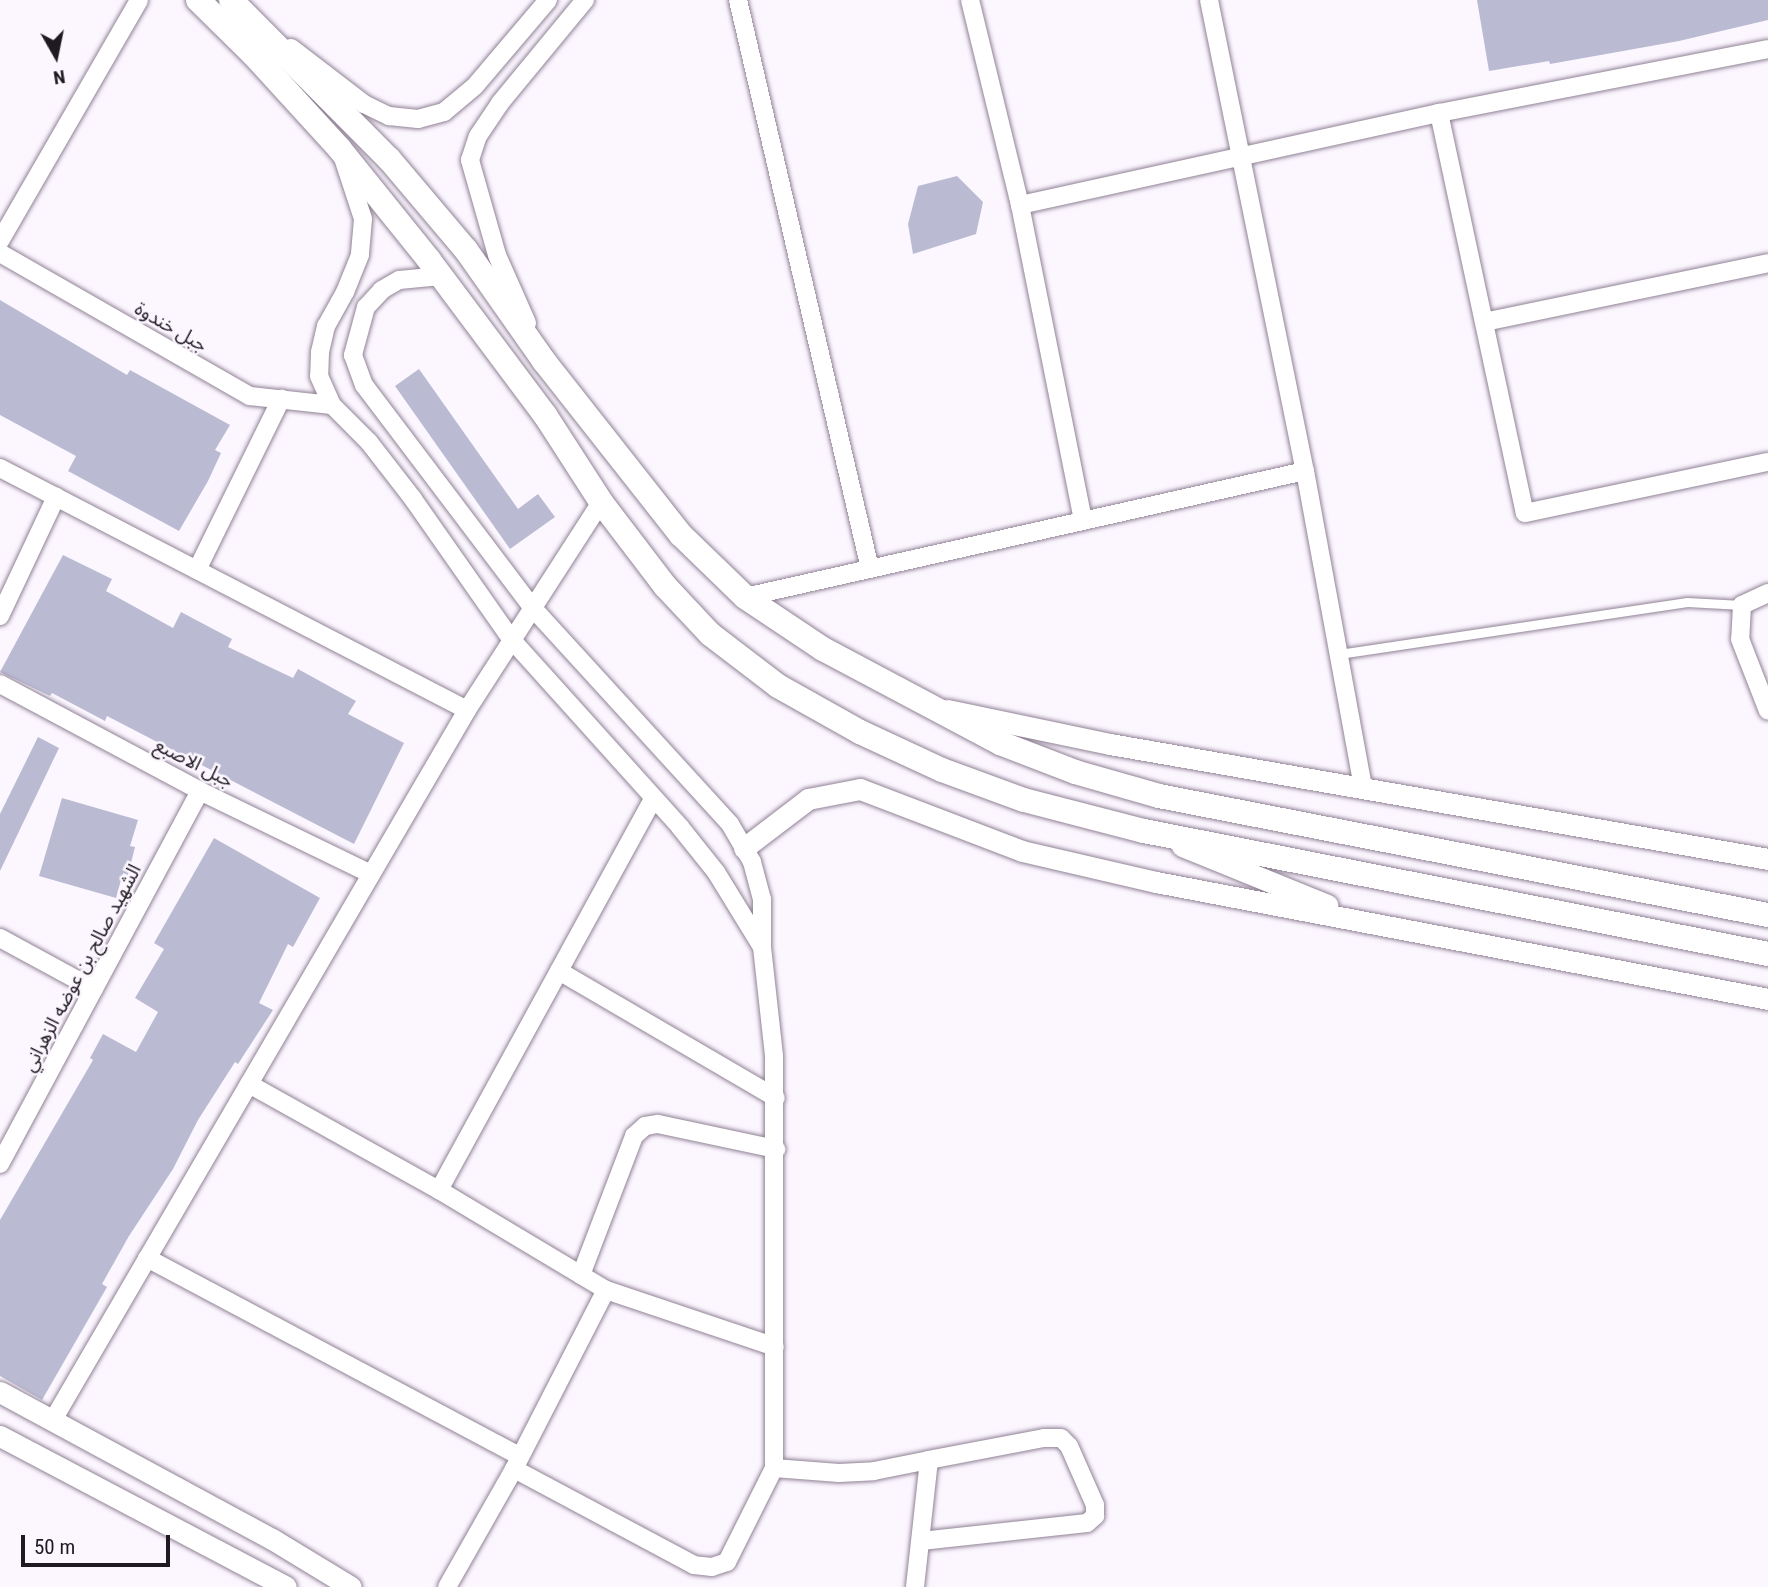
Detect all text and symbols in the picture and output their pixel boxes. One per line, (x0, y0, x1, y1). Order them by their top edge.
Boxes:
north arrow (21, 21, 91, 91)
text: N (52, 65, 67, 90)
street label: جبل خندوة (131, 297, 211, 357)
street label: جبل الاصبع (151, 733, 237, 793)
street label: الشهيد صالح بن عوضه الزهراني (18, 860, 146, 1076)
scale bar (24, 1520, 173, 1564)
text: 50 m (34, 1535, 75, 1559)

